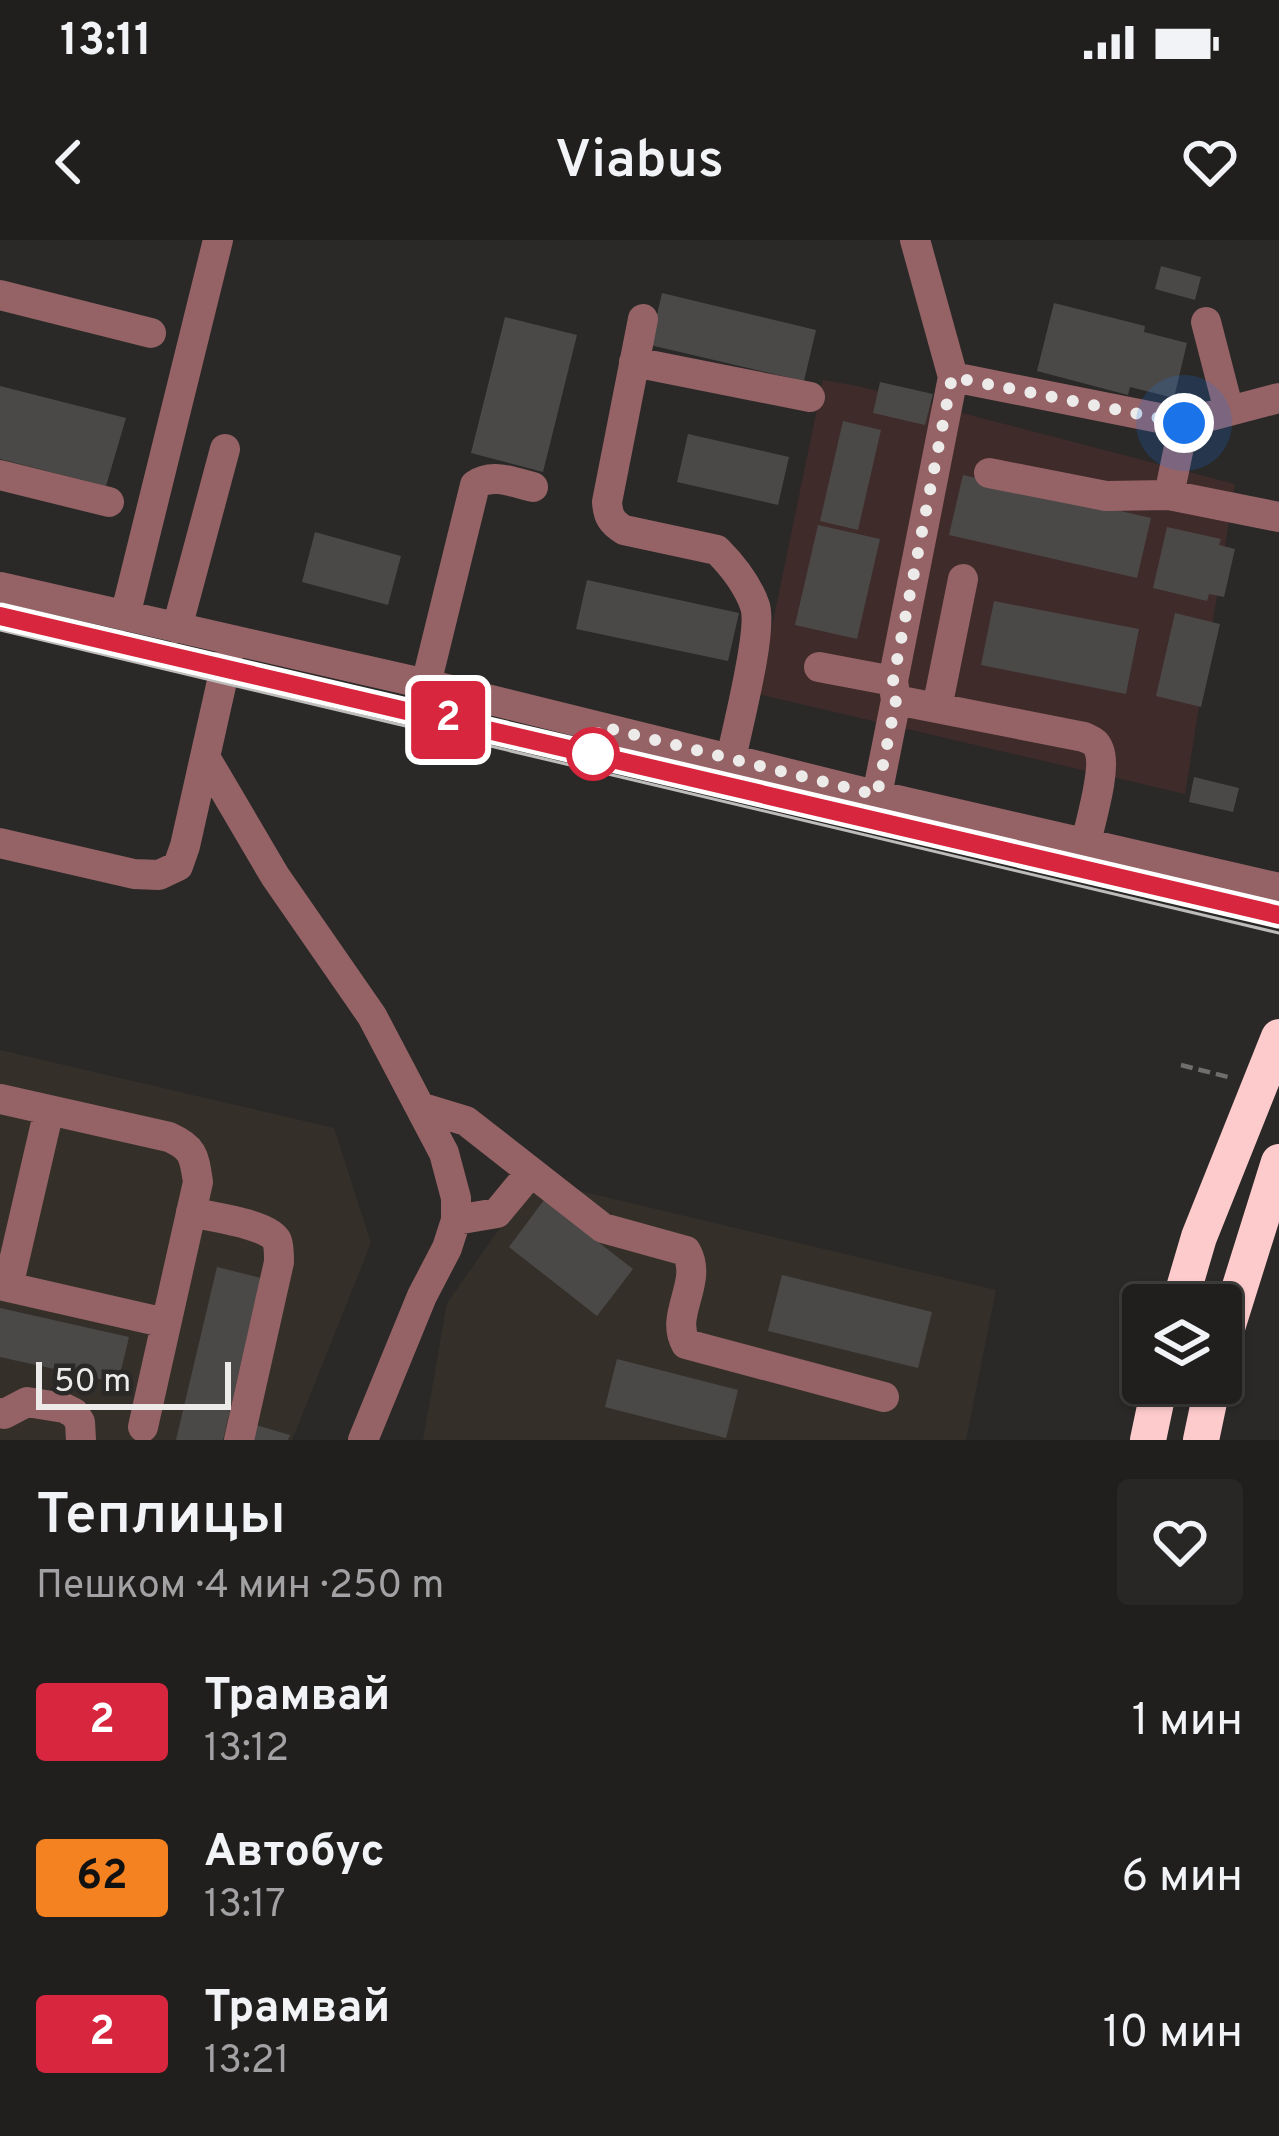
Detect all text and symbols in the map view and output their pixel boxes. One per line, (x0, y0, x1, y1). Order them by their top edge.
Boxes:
text: 13:11 (60, 14, 152, 71)
text: Viabus (555, 128, 724, 197)
icon: back (36, 129, 102, 195)
icon: heart (1177, 129, 1243, 195)
your location (1154, 393, 1214, 453)
line badge: 2 (409, 681, 487, 759)
text: 2 (435, 693, 461, 746)
unlabelled marker (568, 729, 618, 779)
map controls (1122, 1284, 1242, 1404)
button: layers (1122, 1284, 1242, 1404)
scale bar (36, 1356, 231, 1409)
text: 50 m (54, 1362, 131, 1404)
button: heart (1117, 1479, 1243, 1605)
text: Теплицы (36, 1482, 286, 1554)
text: Пешком · 4 мин · 250 m (36, 1563, 444, 1612)
text: Трамвай (204, 1669, 390, 1726)
text: 1 мин (1132, 1694, 1243, 1751)
text: 2 (89, 1695, 115, 1748)
text: 13:12 (204, 1726, 289, 1775)
text: Автобус (204, 1825, 385, 1882)
text: 6 мин (1122, 1850, 1243, 1907)
text: 62 (76, 1851, 128, 1904)
text: 13:17 (204, 1882, 286, 1931)
text: Трамвай (204, 1981, 390, 2038)
text: 10 мин (1103, 2006, 1243, 2063)
text: 2 (89, 2007, 115, 2060)
text: 13:21 (204, 2038, 289, 2087)

